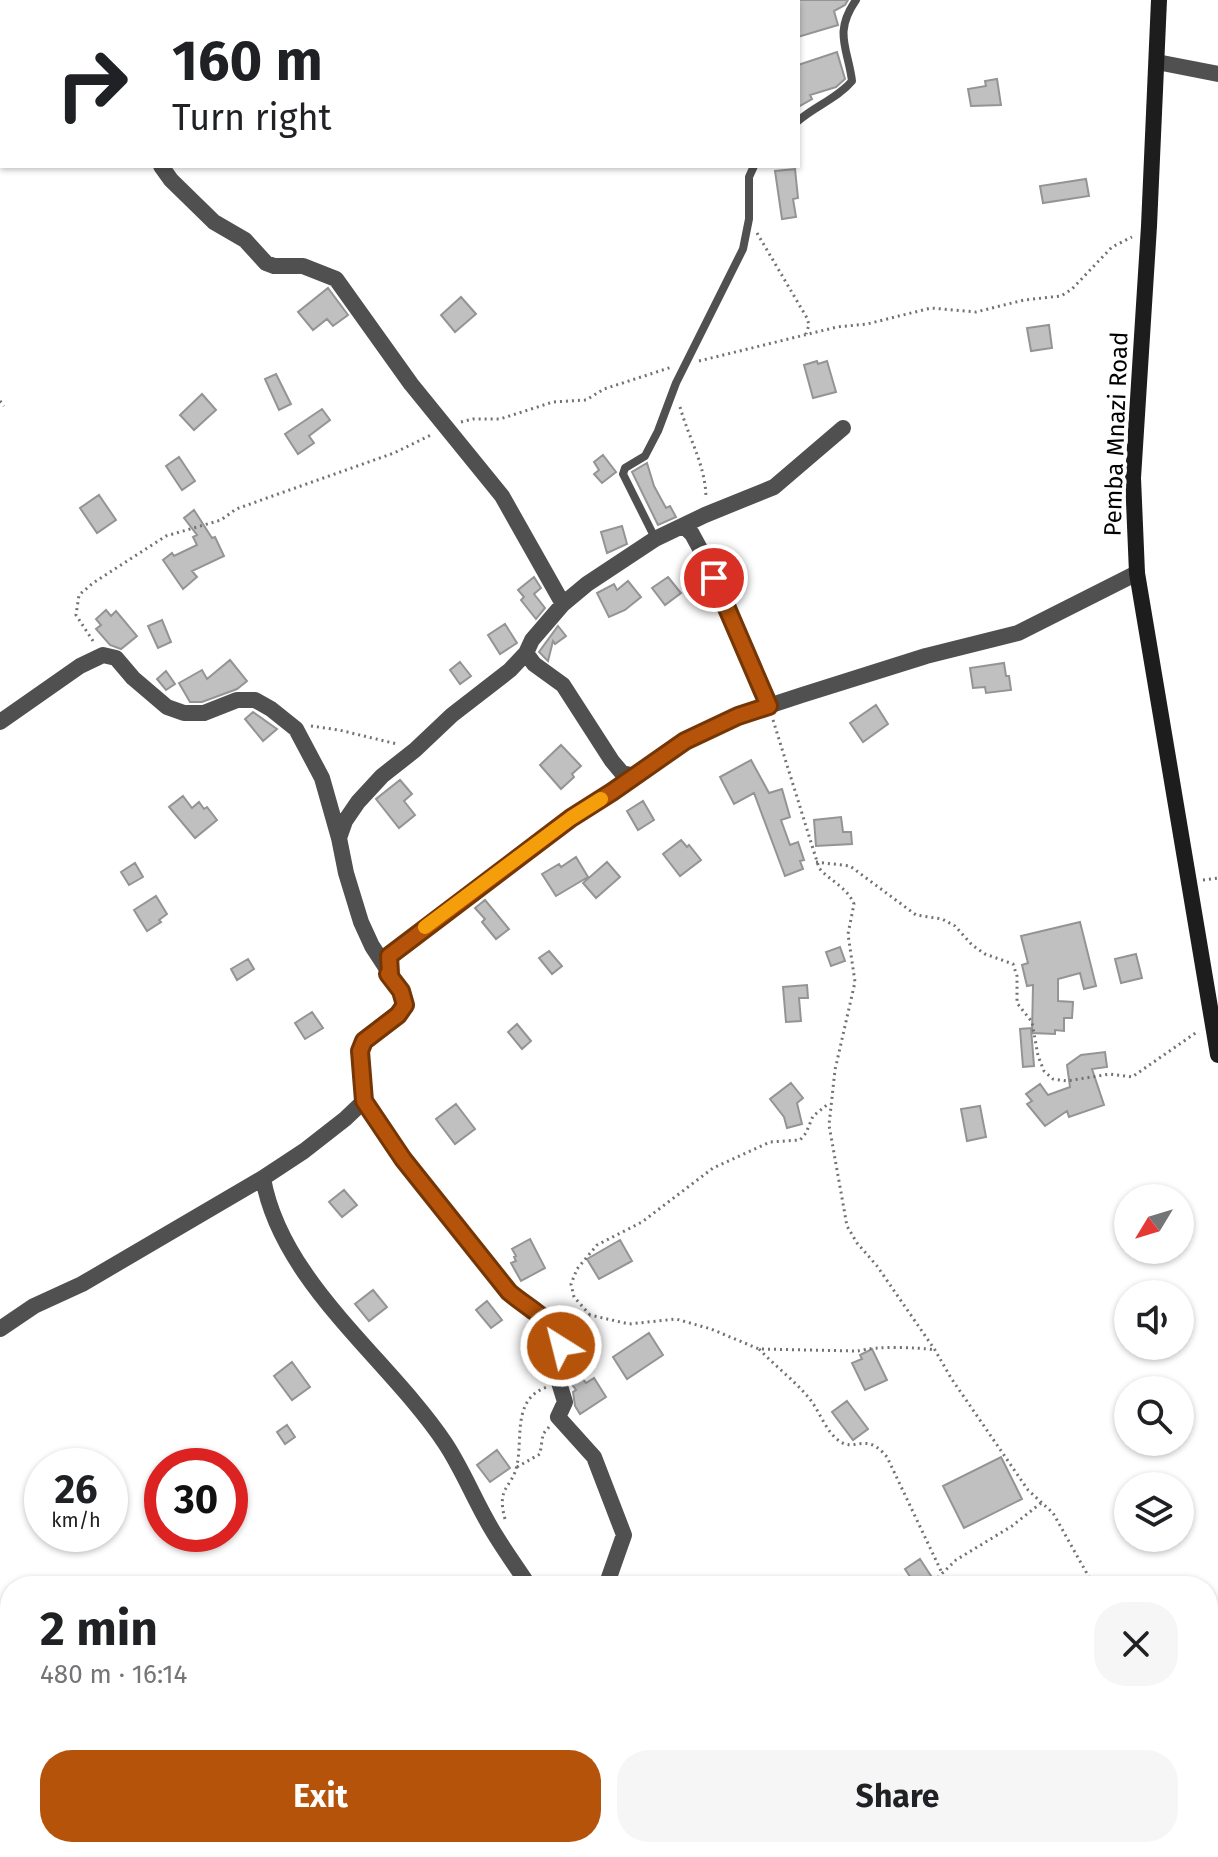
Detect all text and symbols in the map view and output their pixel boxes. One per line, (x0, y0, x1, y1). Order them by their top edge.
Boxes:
text: 160 m (172, 28, 323, 95)
icon: right (40, 32, 144, 136)
text: Turn right (172, 96, 332, 140)
street label: Pemba Mnazi Road (1098, 331, 1134, 537)
pin (680, 544, 748, 612)
icon: arrive (692, 556, 736, 600)
north arrow (1114, 1184, 1194, 1264)
map controls (1114, 1184, 1194, 1552)
button: sound (1114, 1280, 1194, 1360)
position arrow (519, 1304, 603, 1388)
button: search (1114, 1376, 1194, 1456)
speed limit sign: 30 (144, 1448, 248, 1552)
text: 26 (54, 1466, 98, 1514)
button: layers (1114, 1472, 1194, 1552)
text: km/h (51, 1508, 101, 1532)
text: 2 min (40, 1600, 158, 1658)
button: close (1094, 1602, 1178, 1686)
text: 480 m · 16:14 (40, 1659, 187, 1690)
button: Exit (40, 1750, 601, 1842)
button: Share (617, 1750, 1178, 1842)

